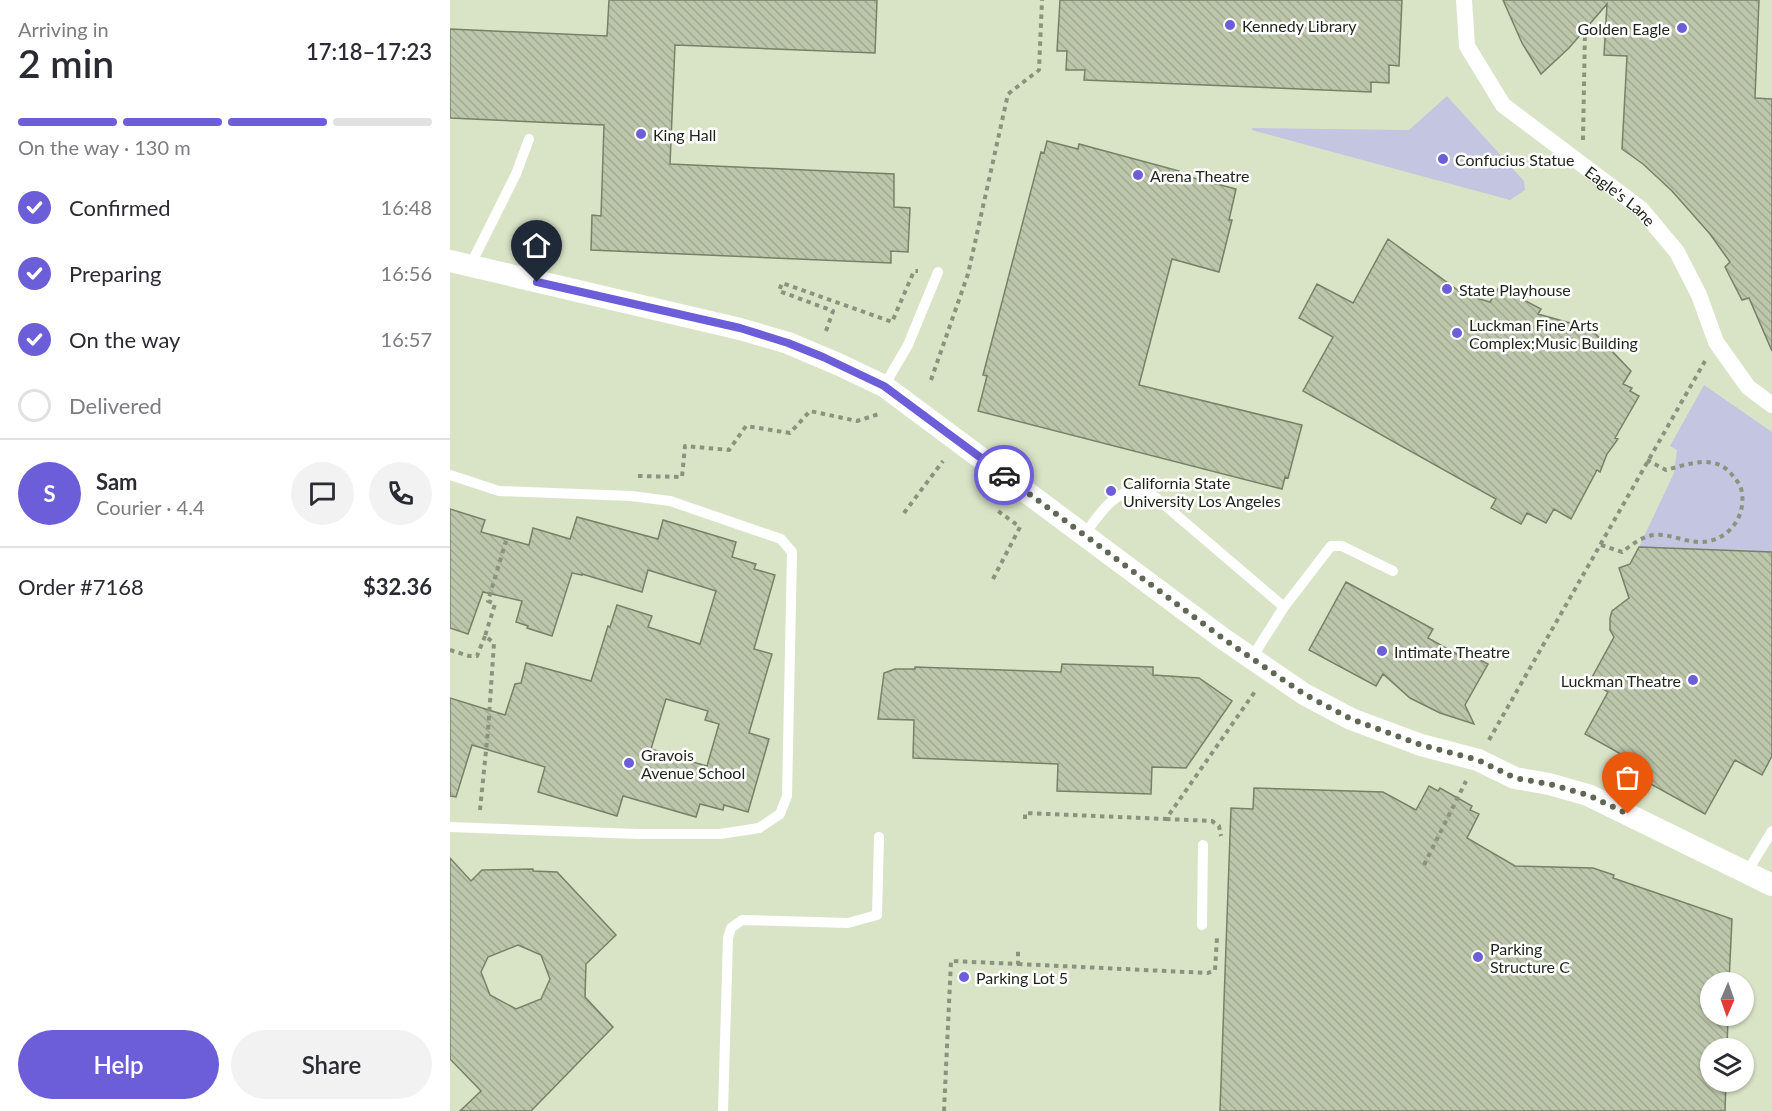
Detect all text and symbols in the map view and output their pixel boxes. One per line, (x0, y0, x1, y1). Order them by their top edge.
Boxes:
place label: Kennedy Library (1242, 16, 1357, 35)
text: Arriving in (18, 17, 109, 41)
marker: Kennedy Library (1223, 18, 1237, 32)
place label: Golden Eagle (1577, 19, 1670, 38)
marker: Golden Eagle (1675, 21, 1689, 35)
text: 17:18–17:23 (306, 38, 432, 65)
text: 2 min (18, 40, 114, 86)
place label: King Hall (653, 125, 716, 144)
marker: King Hall (634, 127, 648, 141)
text: On the way · 130 m (18, 135, 191, 159)
place label: Confucius Statue (1455, 150, 1574, 169)
marker: Confucius Statue (1436, 152, 1450, 166)
street label: Eagle's Lane (1582, 161, 1660, 229)
place label: Arena Theatre (1150, 166, 1249, 185)
marker: Arena Theatre (1131, 168, 1145, 182)
icon: check (18, 191, 51, 224)
text: Confirmed (69, 194, 171, 221)
text: 16:48 (381, 195, 432, 219)
pin (511, 220, 562, 282)
icon: home (520, 229, 553, 262)
icon: check (18, 257, 51, 290)
text: Preparing (69, 260, 161, 287)
text: 16:56 (381, 261, 432, 285)
place label: State Playhouse (1459, 280, 1571, 299)
marker: State Playhouse (1440, 282, 1454, 296)
place label: Luckman Fine Arts Complex;Music Building (1469, 315, 1638, 352)
icon: check (18, 323, 51, 356)
text: On the way (69, 326, 180, 353)
marker: Luckman Fine Arts Complex;Music Building (1450, 326, 1464, 340)
text: 16:57 (381, 327, 432, 351)
text: Delivered (69, 392, 162, 419)
courier (974, 445, 1034, 505)
icon: car (988, 459, 1021, 492)
button: chat (291, 462, 354, 525)
button: phone (369, 462, 432, 525)
text: Sam (96, 468, 138, 495)
place label: California State University Los Angeles (1123, 473, 1281, 510)
text: S (43, 480, 56, 507)
marker: California State University Los Angeles (1104, 484, 1118, 498)
text: Courier · 4.4 (96, 495, 205, 519)
text: Order #7168 (18, 573, 144, 600)
text: $32.36 (363, 573, 432, 600)
place label: Intimate Theatre (1394, 642, 1510, 661)
marker: Intimate Theatre (1375, 644, 1389, 658)
place label: Luckman Theatre (1561, 671, 1681, 690)
marker: Luckman Theatre (1686, 673, 1700, 687)
place label: Gravois Avenue School (641, 745, 745, 782)
pin (1602, 752, 1653, 814)
marker: Gravois Avenue School (622, 756, 636, 770)
icon: bag (1611, 761, 1644, 794)
place label: Parking Structure C (1490, 939, 1570, 976)
marker: Parking Structure C (1471, 950, 1485, 964)
place label: Parking Lot 5 (976, 968, 1068, 987)
marker: Parking Lot 5 (957, 970, 971, 984)
north arrow (1700, 972, 1754, 1026)
map controls (1700, 972, 1754, 1092)
button: Help (18, 1030, 219, 1099)
button: Share (231, 1030, 432, 1099)
button: layers (1700, 1038, 1754, 1092)

